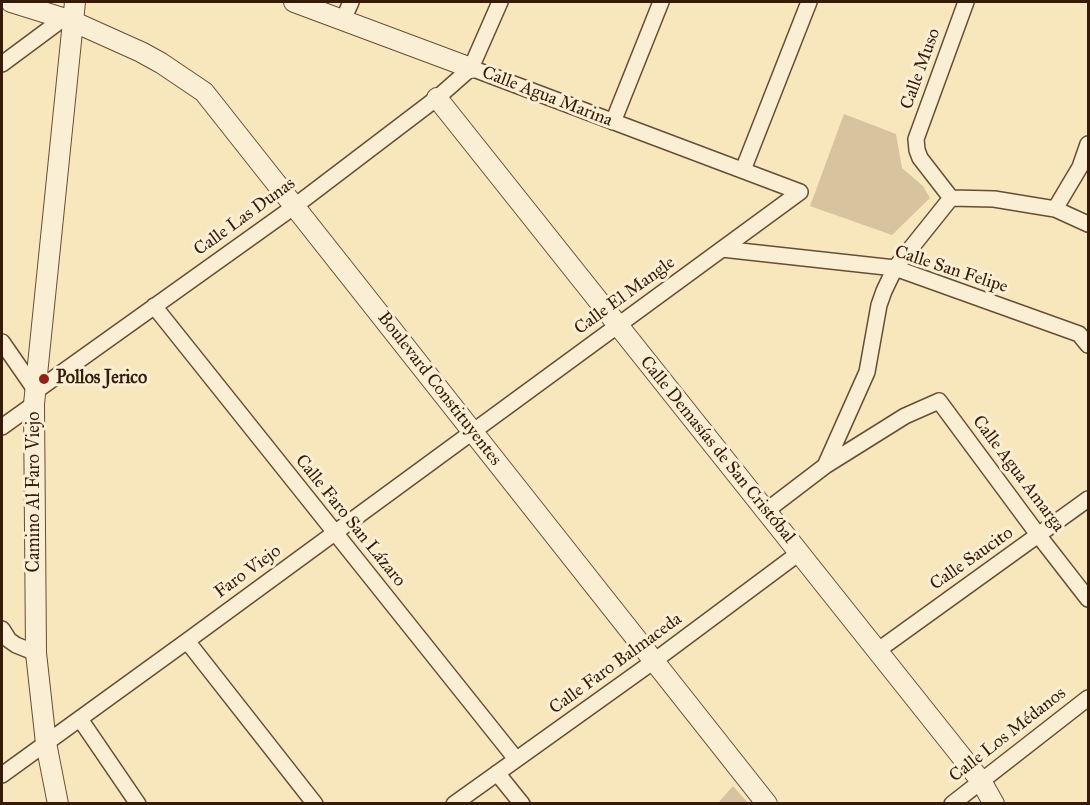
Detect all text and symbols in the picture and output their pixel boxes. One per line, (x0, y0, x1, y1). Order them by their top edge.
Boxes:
street label: Calle Muso (896, 26, 946, 112)
street label: Calle Agua Marina (479, 62, 615, 132)
street label: Calle Las Dunas (190, 173, 300, 261)
street label: Calle San Felipe (892, 242, 1010, 298)
street label: Calle El Mangle (570, 252, 680, 340)
street label: Boulevard Constituyentes (372, 308, 506, 470)
street label: Calle Demasías de San Cristóbal (635, 352, 799, 548)
place label: Pollos Jerico (56, 368, 147, 390)
marker: Pollos Jerico (37, 372, 51, 386)
street label: Calle Agua Amarga (967, 411, 1069, 537)
street label: Camino Al Faro Viejo (24, 412, 46, 572)
street label: Calle Faro San Lázaro (290, 451, 410, 591)
street label: Calle Saucito (926, 522, 1018, 596)
street label: Faro Viejo (210, 541, 286, 603)
street label: Calle Faro Balmaceda (546, 609, 686, 719)
street label: Calle Los Médanos (945, 683, 1071, 787)

